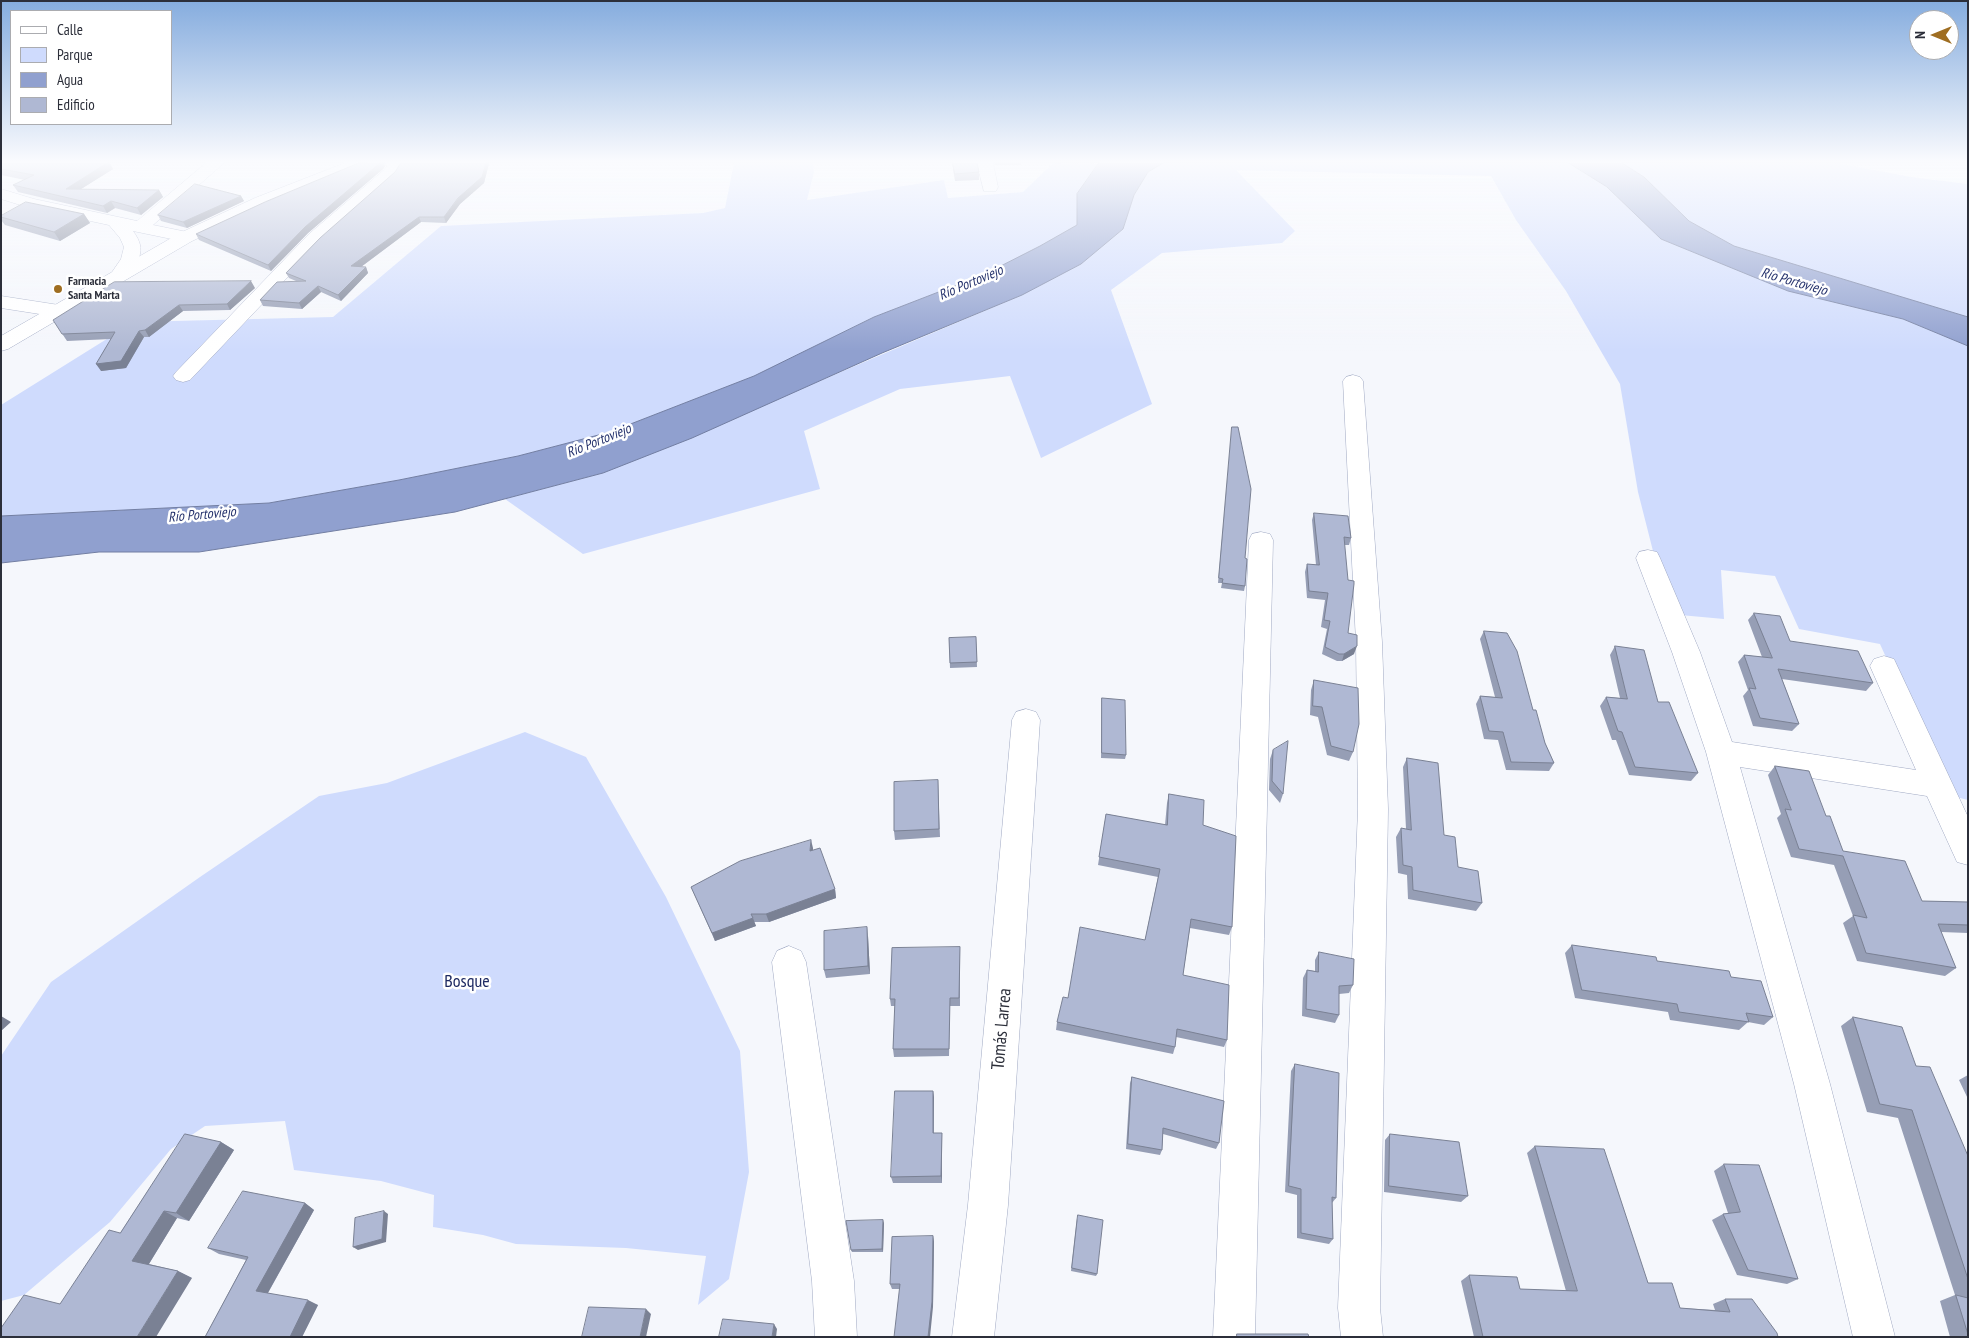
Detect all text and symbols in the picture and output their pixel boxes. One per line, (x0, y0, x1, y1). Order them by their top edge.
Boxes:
legend (10, 10, 172, 125)
north arrow (1909, 10, 1959, 60)
text: Calle (57, 20, 83, 39)
text: N (1911, 31, 1929, 39)
text: Parque (57, 45, 93, 64)
text: Agua (57, 70, 83, 89)
text: Edificio (57, 95, 95, 114)
water label: Río Portoviejo (936, 262, 1006, 304)
water label: Río Portoviejo (1759, 265, 1829, 299)
place label: Farmacia Santa Marta (68, 275, 120, 303)
marker: Farmacia Santa Marta (52, 283, 64, 295)
water label: Río Portoviejo (564, 421, 634, 461)
water label: Río Portoviejo (167, 504, 237, 526)
park label: Bosque (444, 971, 490, 993)
street label: Tomás Larrea (988, 987, 1016, 1071)

